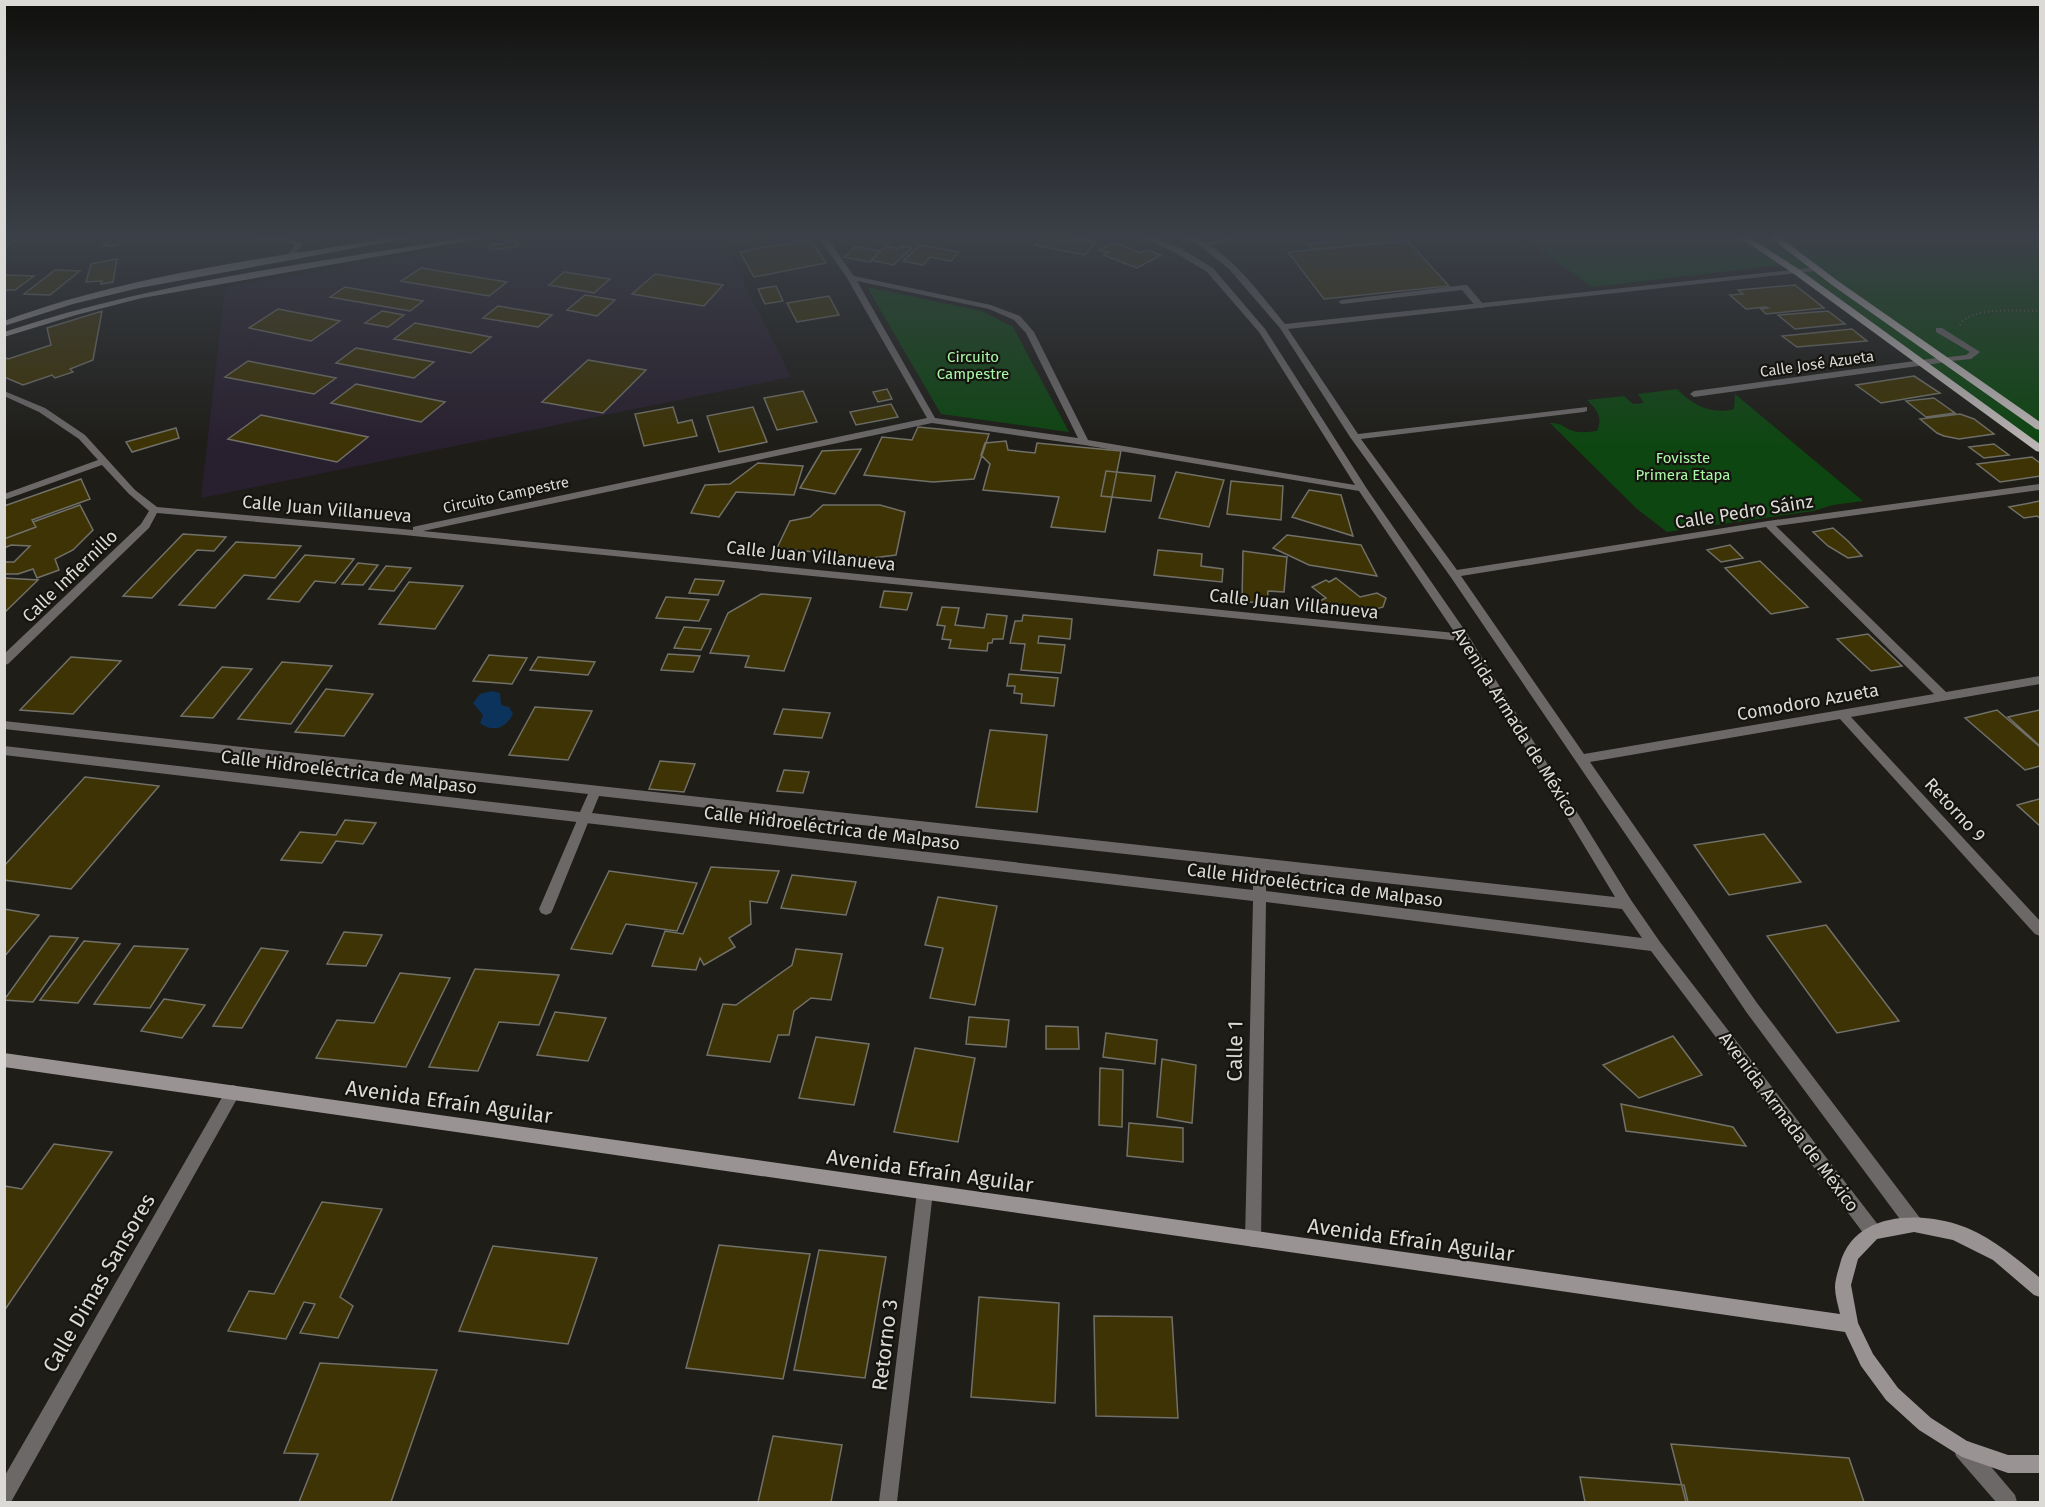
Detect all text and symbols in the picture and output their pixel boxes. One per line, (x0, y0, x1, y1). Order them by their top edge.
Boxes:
street label: Calle José Azueta (1759, 347, 1875, 381)
park label: Circuito Campestre (937, 348, 1009, 383)
park label: Fovisste Primera Etapa (1635, 449, 1731, 484)
street label: Circuito Campestre (441, 473, 571, 517)
street label: Calle Pedro Sáinz (1673, 490, 1815, 534)
street label: Calle Juan Villanueva (241, 491, 413, 527)
street label: Calle Infiernillo (18, 525, 122, 627)
street label: Calle Juan Villanueva (725, 536, 897, 576)
street label: Calle Juan Villanueva (1208, 584, 1380, 624)
street label: Avenida Armada de México (1448, 623, 1582, 821)
street label: Comodoro Azueta (1735, 679, 1881, 725)
street label: Calle Hidroeléctrica de Malpaso (220, 745, 478, 799)
street label: Retorno 9 (1920, 773, 1990, 847)
street label: Calle Hidroeléctrica de Malpaso (703, 801, 961, 855)
street label: Calle Hidroeléctrica de Malpaso (1186, 858, 1444, 912)
street label: Calle 1 (1221, 1020, 1249, 1082)
street label: Avenida Armada de México (1714, 1028, 1864, 1216)
street label: Avenida Efraín Aguilar (344, 1075, 554, 1129)
street label: Avenida Efraín Aguilar (825, 1144, 1035, 1198)
street label: Calle Dimas Sansores (37, 1189, 161, 1377)
street label: Avenida Efraín Aguilar (1306, 1213, 1516, 1267)
street label: Retorno 3 (866, 1298, 904, 1392)

